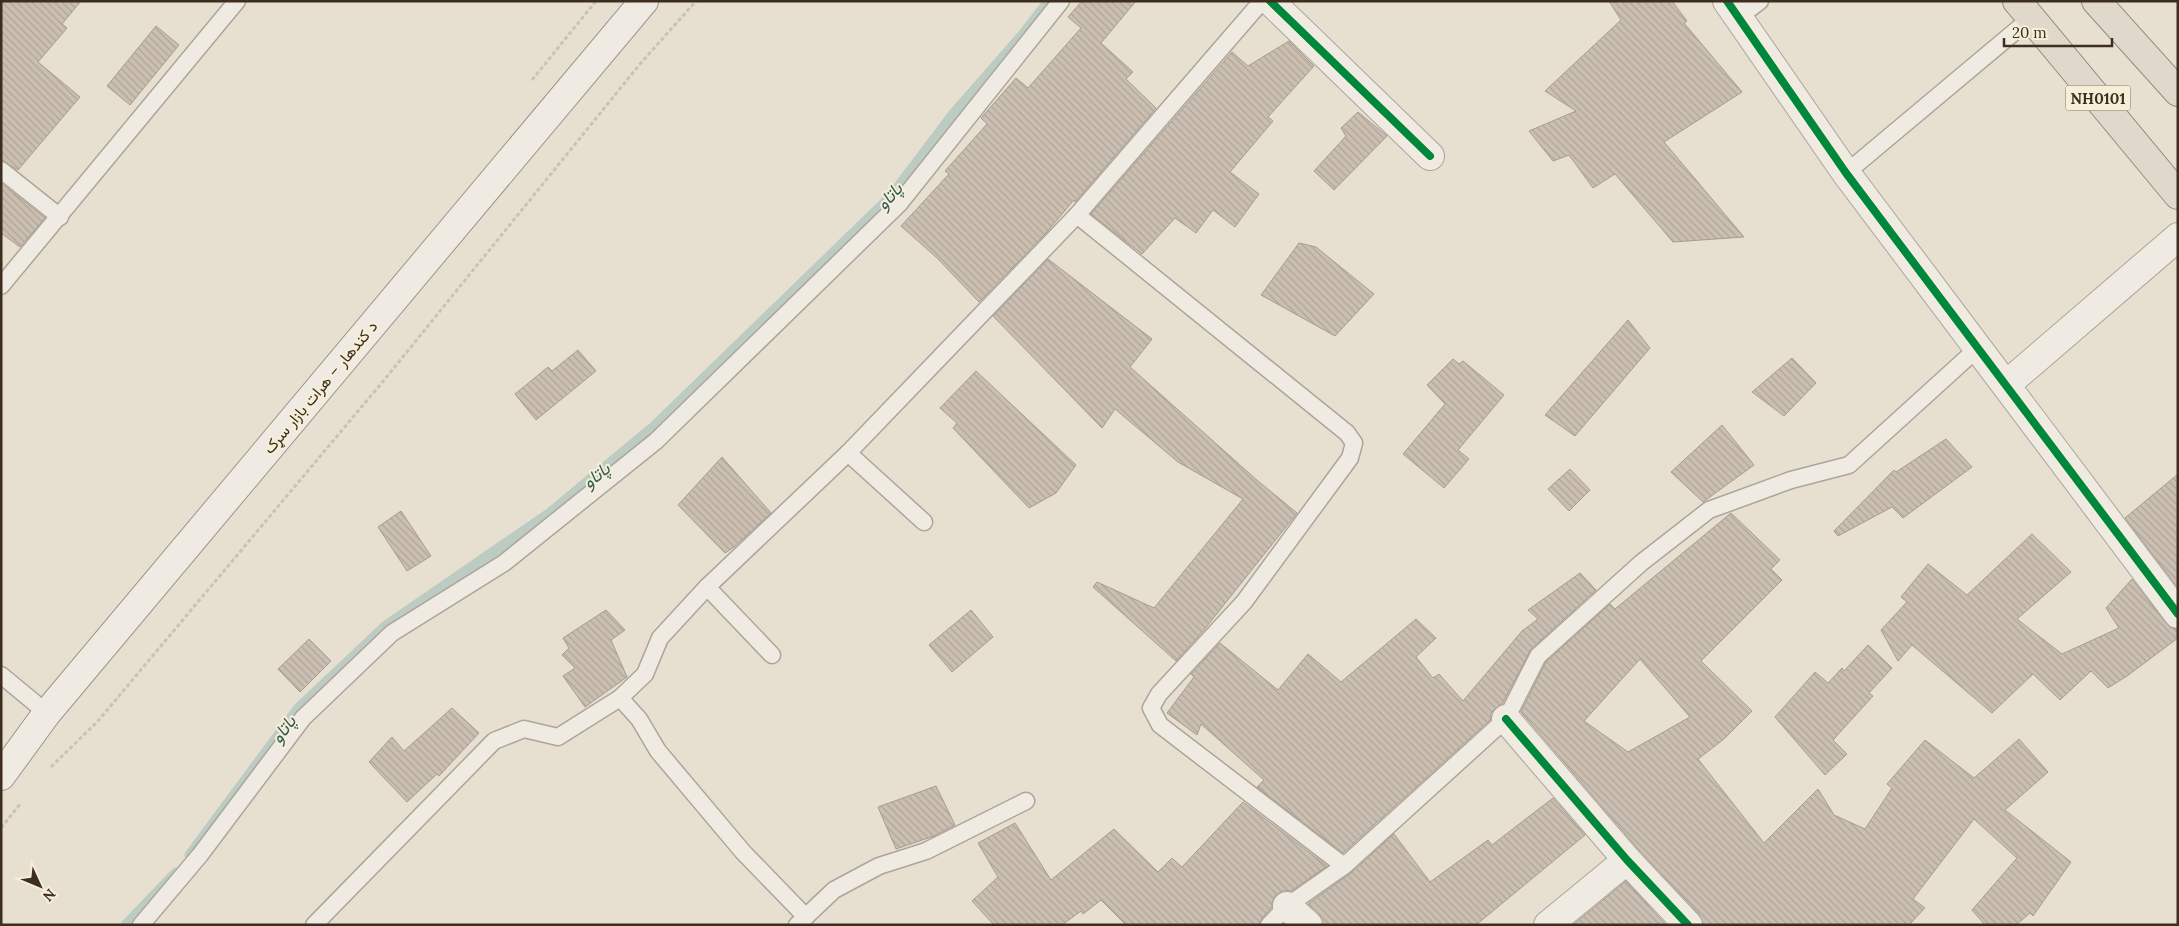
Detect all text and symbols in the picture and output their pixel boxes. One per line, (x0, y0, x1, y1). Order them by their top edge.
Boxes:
scale bar (2004, 15, 2112, 47)
text: 20 m (2012, 23, 2047, 42)
road number: NH0101 (2066, 86, 2130, 110)
water label: پاتاو (871, 177, 908, 215)
street label: د کندهار – هرات بازار سړک (258, 316, 383, 459)
water label: پاتاو (577, 457, 615, 494)
water label: پاتاو (265, 710, 302, 748)
north arrow (15, 861, 65, 911)
text: N (39, 885, 60, 905)

